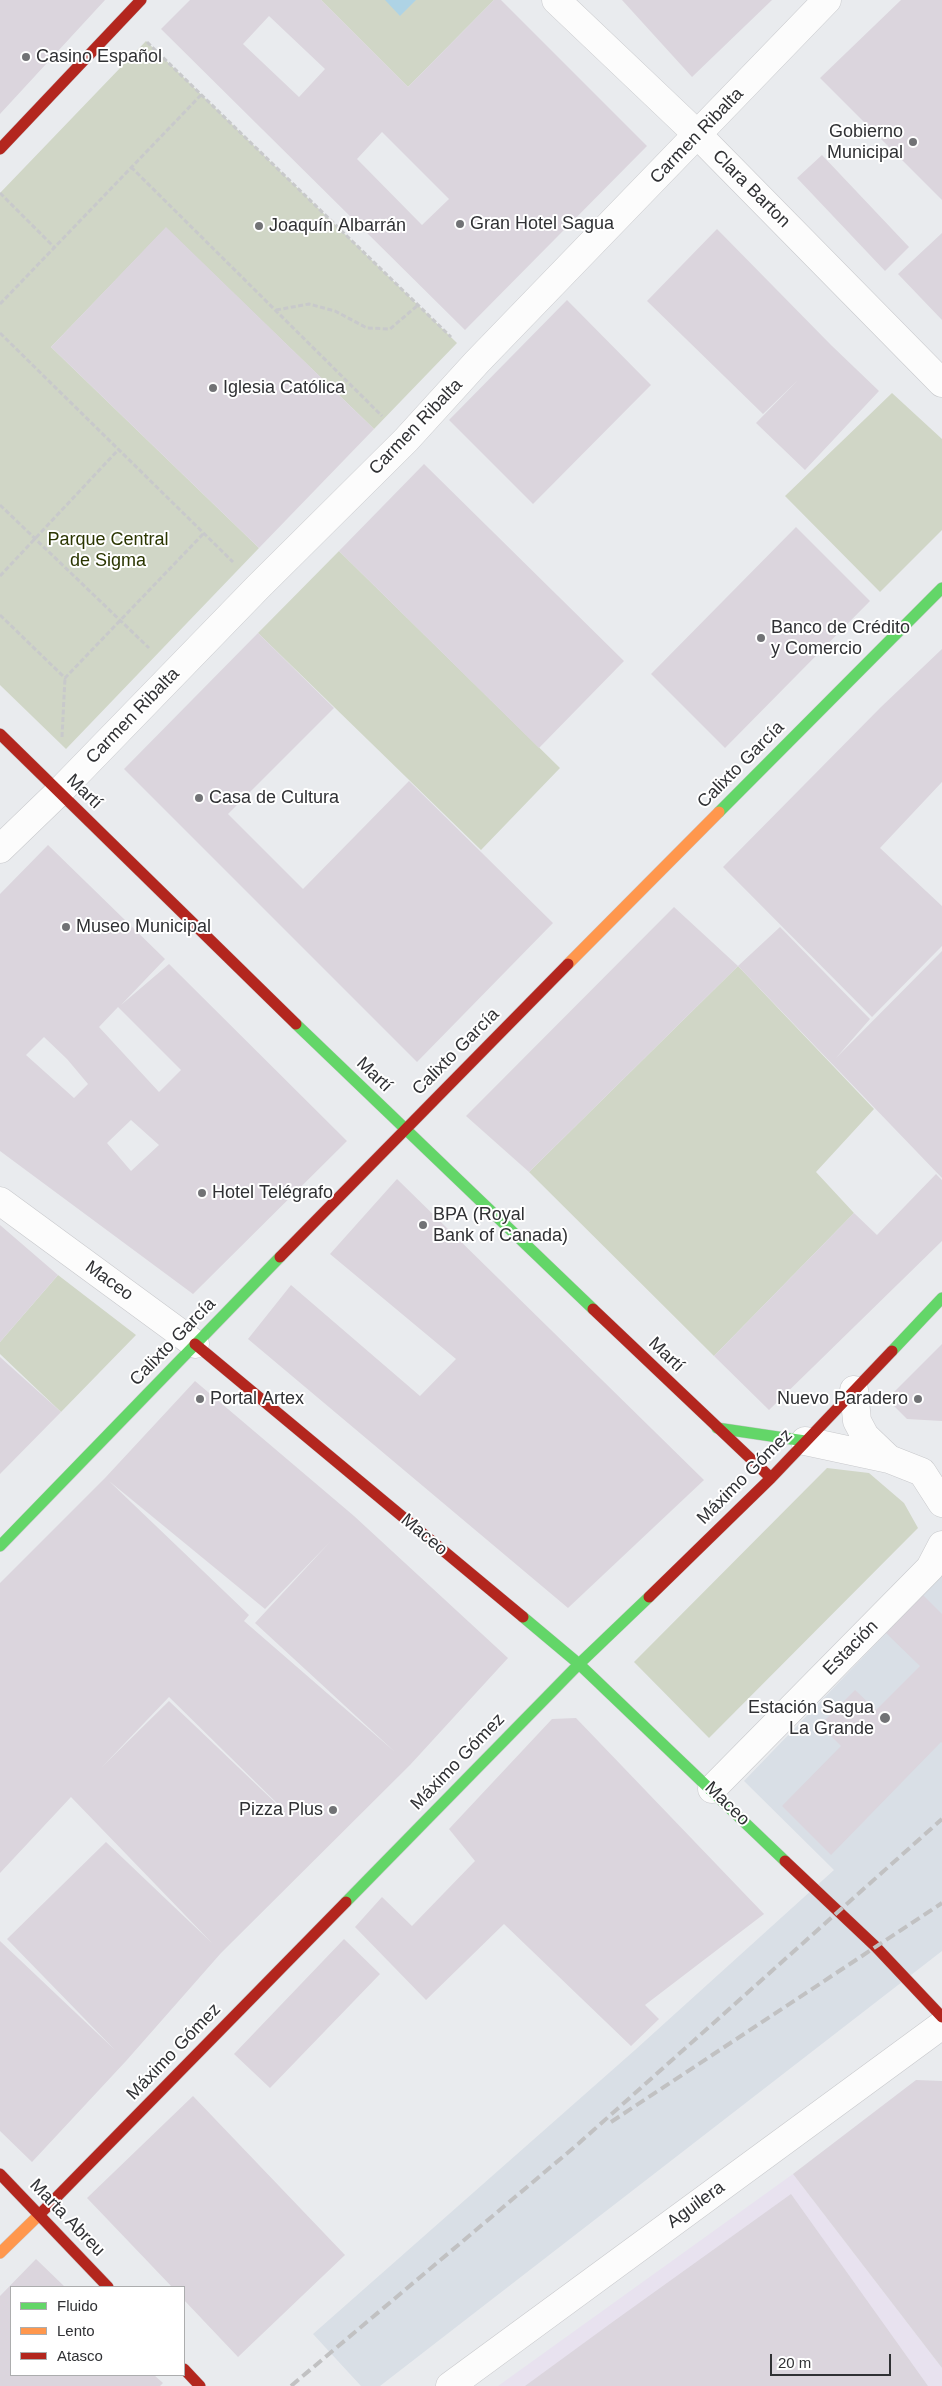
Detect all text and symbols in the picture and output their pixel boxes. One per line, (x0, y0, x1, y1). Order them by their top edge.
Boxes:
place label: Casino Español (36, 46, 162, 68)
marker: Casino Español (20, 51, 32, 63)
street label: Carmen Ribalta (646, 84, 748, 188)
place label: Gobierno Municipal (827, 121, 903, 163)
marker: Gobierno Municipal (907, 136, 919, 148)
street label: Clara Barton (708, 146, 794, 232)
place label: Gran Hotel Sagua (470, 213, 614, 235)
place label: Joaquín Albarrán (269, 215, 406, 237)
marker: Gran Hotel Sagua (454, 218, 466, 230)
marker: Joaquín Albarrán (253, 220, 265, 232)
street label: Carmen Ribalta (365, 375, 467, 479)
place label: Iglesia Católica (223, 377, 345, 399)
marker: Iglesia Católica (207, 382, 219, 394)
park label: Parque Central de Sigma (47, 529, 169, 572)
place label: Banco de Crédito y Comercio (771, 617, 910, 660)
marker: Banco de Crédito y Comercio (755, 632, 767, 644)
street label: Carmen Ribalta (82, 664, 184, 768)
street label: Calixto García (693, 717, 789, 813)
street label: Martí (62, 770, 106, 814)
place label: Casa de Cultura (209, 787, 339, 809)
marker: Casa de Cultura (193, 792, 205, 804)
place label: Museo Municipal (76, 916, 211, 938)
marker: Museo Municipal (60, 921, 72, 933)
street label: Calixto García (408, 1004, 504, 1100)
street label: Martí (352, 1053, 396, 1097)
place label: Hotel Telégrafo (212, 1182, 333, 1204)
marker: Hotel Telégrafo (196, 1187, 208, 1199)
place label: BPA (Royal Bank of Canada) (433, 1204, 568, 1246)
marker: BPA (Royal Bank of Canada) (417, 1219, 429, 1231)
street label: Maceo (81, 1256, 137, 1306)
street label: Calixto García (126, 1293, 220, 1391)
street label: Martí (644, 1333, 688, 1377)
place label: Portal Artex (210, 1388, 304, 1410)
place label: Nuevo Paradero (777, 1388, 908, 1410)
marker: Portal Artex (194, 1393, 206, 1405)
marker: Nuevo Paradero (912, 1393, 924, 1405)
street label: Máximo Gómez (693, 1425, 797, 1529)
street label: Maceo (396, 1509, 452, 1561)
street label: Estación (819, 1616, 883, 1680)
place label: Estación Sagua La Grande (748, 1697, 874, 1740)
street label: Máximo Gómez (406, 1709, 510, 1815)
marker: Estación Sagua La Grande (878, 1711, 892, 1725)
street label: Maceo (700, 1777, 754, 1831)
place label: Pizza Plus (239, 1799, 323, 1821)
marker: Pizza Plus (327, 1804, 339, 1816)
street label: Máximo Gómez (122, 1999, 226, 2105)
street label: Marta Abreu (25, 2175, 109, 2261)
street label: Aguilera (663, 2177, 729, 2233)
legend (10, 2286, 185, 2376)
text: Fluido (57, 2297, 98, 2314)
text: Lento (57, 2322, 95, 2339)
scale bar (772, 2344, 893, 2376)
text: Atasco (57, 2347, 103, 2364)
text: 20 m (778, 2354, 811, 2371)

